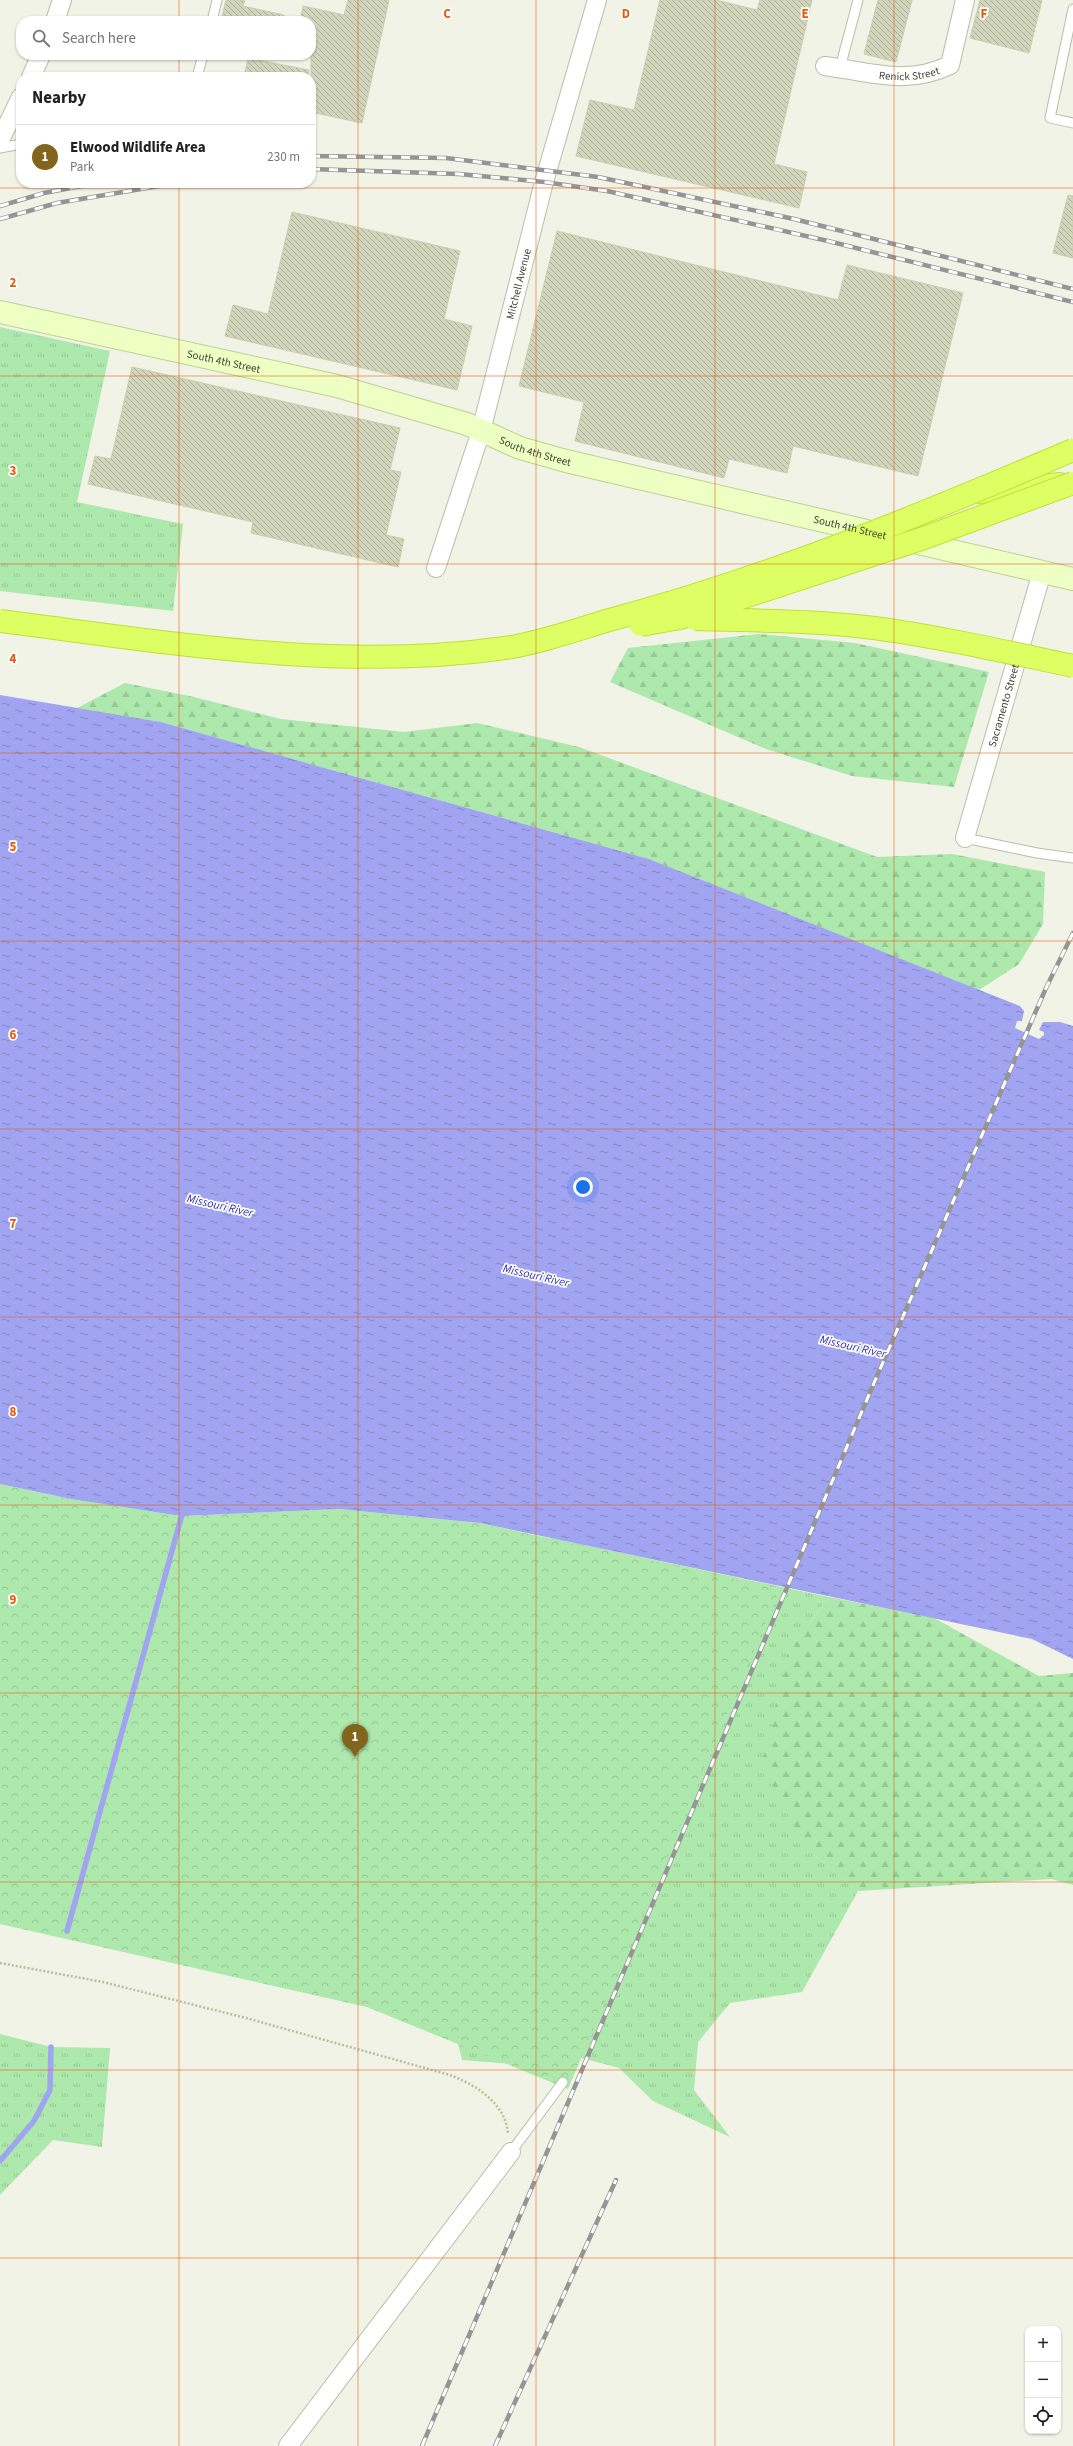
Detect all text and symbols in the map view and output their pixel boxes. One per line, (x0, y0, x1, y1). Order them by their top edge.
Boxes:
text: C (443, 5, 451, 23)
text: D (622, 5, 630, 23)
text: E (801, 5, 809, 23)
text: F (981, 5, 988, 23)
search box (16, 16, 316, 60)
icon: search (30, 27, 52, 49)
text: Search here (62, 28, 136, 49)
street label: Renick Street (878, 63, 942, 84)
text: Nearby (32, 86, 86, 110)
text: Elwood Wildlife Area (70, 137, 206, 158)
text: 1 (42, 148, 48, 166)
text: 230 m (267, 148, 300, 166)
text: Park (70, 158, 94, 176)
street label: Mitchell Avenue (502, 246, 535, 321)
text: 2 (10, 274, 17, 292)
street label: South 4th Street (186, 346, 262, 377)
street label: South 4th Street (497, 432, 573, 469)
text: 3 (10, 462, 17, 480)
street label: South 4th Street (812, 511, 888, 543)
text: 4 (10, 650, 17, 668)
street label: Sacramento Street (984, 662, 1023, 749)
text: 5 (10, 838, 17, 856)
text: 6 (10, 1026, 17, 1044)
your location (573, 1177, 593, 1197)
water label: Missouri River (185, 1190, 256, 1222)
text: 7 (10, 1215, 17, 1233)
water label: Missouri River (501, 1260, 572, 1292)
water label: Missouri River (818, 1331, 889, 1363)
text: 8 (10, 1403, 17, 1421)
text: 9 (10, 1591, 17, 1609)
pin: 1 (342, 1724, 368, 1757)
map controls (1025, 2326, 1061, 2434)
button: + (1025, 2326, 1061, 2362)
button: − (1025, 2362, 1061, 2398)
button: locate (1025, 2398, 1061, 2434)

